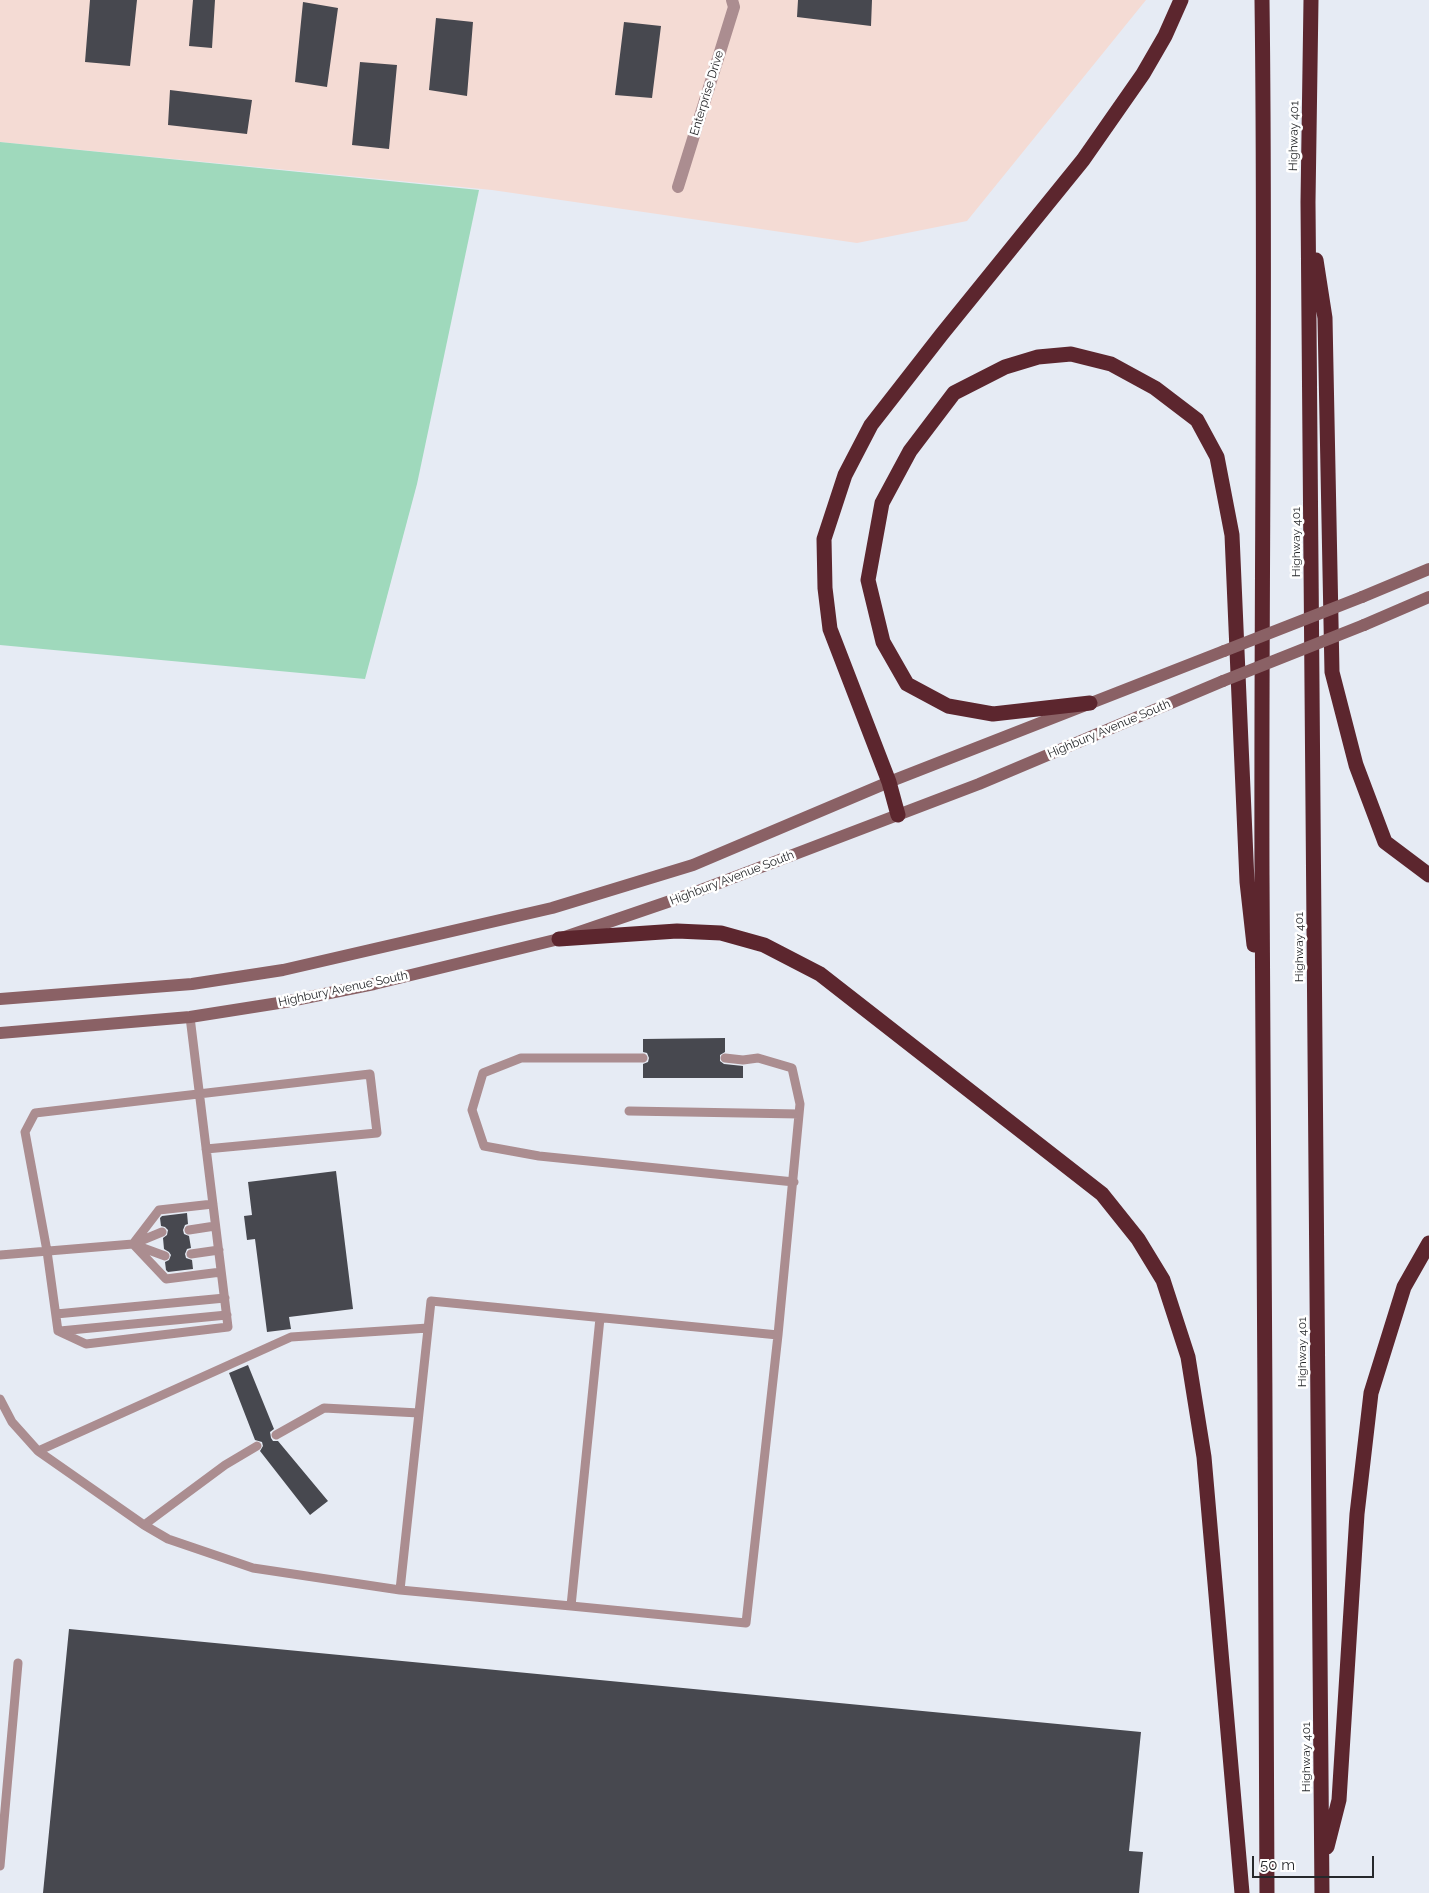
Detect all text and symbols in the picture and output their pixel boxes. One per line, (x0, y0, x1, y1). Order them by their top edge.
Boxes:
street label: Enterprise Drive (687, 49, 727, 137)
street label: Highway 401 (1286, 101, 1302, 171)
street label: Highway 401 (1289, 507, 1303, 577)
street label: Highbury Avenue South (1045, 697, 1173, 761)
street label: Highbury Avenue South (668, 848, 796, 908)
street label: Highway 401 (1292, 912, 1306, 982)
street label: Highbury Avenue South (277, 968, 409, 1010)
street label: Highway 401 (1295, 1317, 1309, 1387)
street label: Highway 401 (1299, 1722, 1313, 1792)
scale bar (1254, 1846, 1376, 1878)
text: 50 m (1260, 1856, 1295, 1874)

